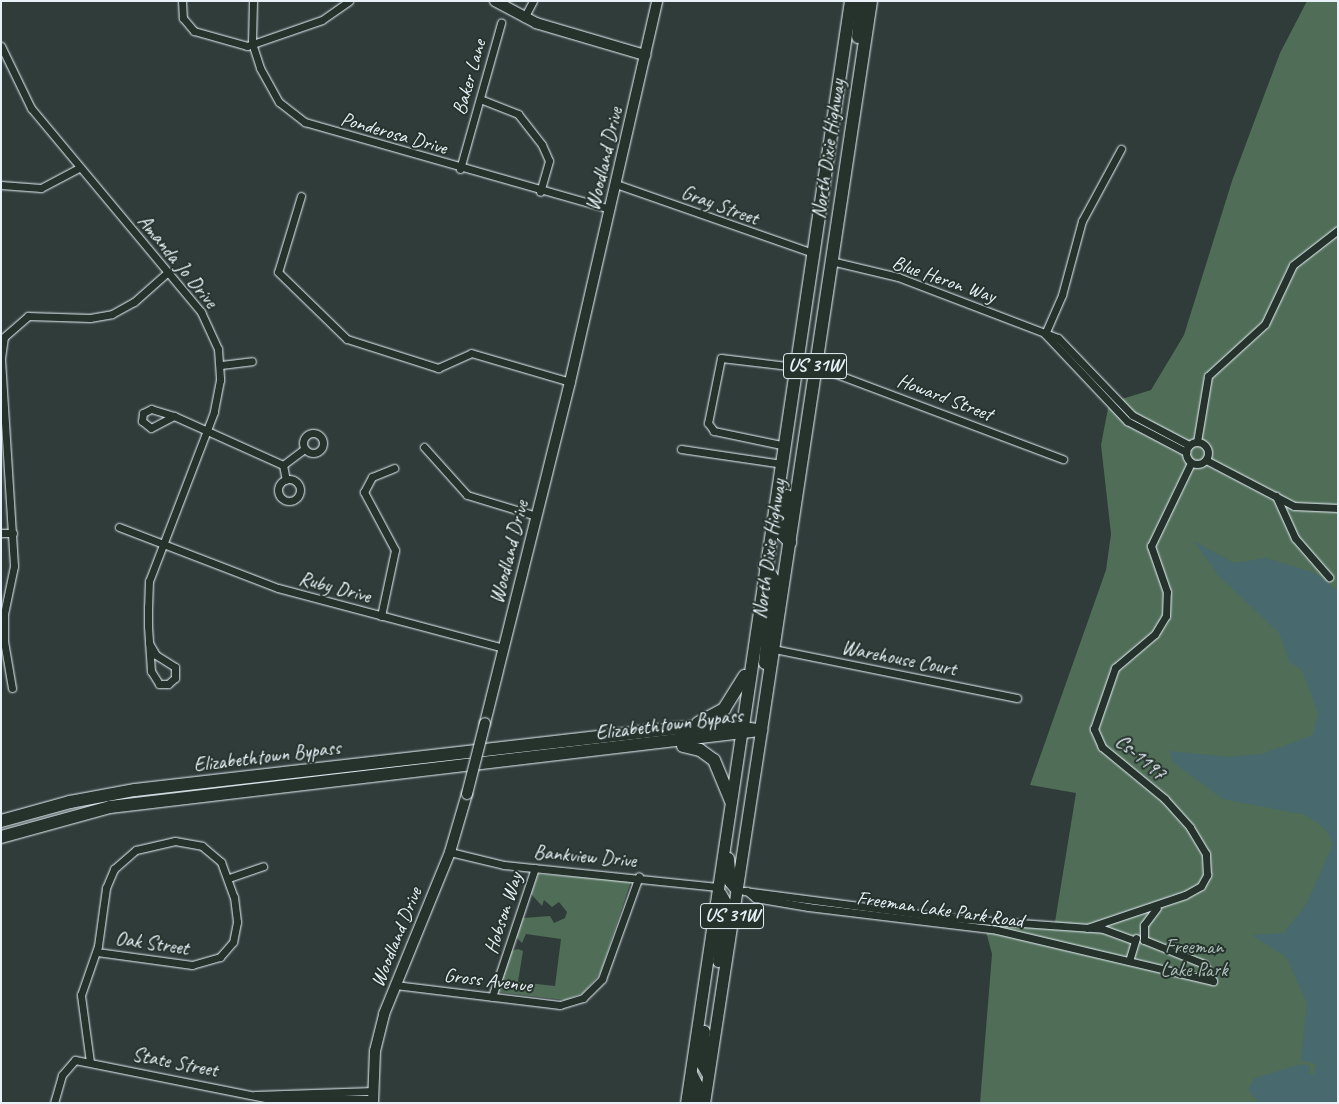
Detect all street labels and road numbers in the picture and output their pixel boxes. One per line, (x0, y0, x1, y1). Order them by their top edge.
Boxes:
street label: Baker Lane (447, 36, 491, 118)
street label: North Dixie Highway (806, 78, 850, 220)
street label: Woodland Drive (580, 105, 628, 213)
street label: Ponderosa Drive (338, 106, 450, 160)
street label: Gray Street (678, 180, 762, 230)
street label: Amanda Jo Drive (133, 209, 223, 313)
street label: Blue Heron Way (889, 250, 999, 308)
road number: US 31W (782, 350, 848, 382)
street label: Howard Street (894, 368, 996, 426)
street label: North Dixie Highway (747, 478, 791, 620)
street label: Woodland Drive (485, 498, 533, 606)
street label: Ruby Drive (296, 566, 374, 608)
street label: Warehouse Court (840, 635, 958, 681)
street label: Elizabethtown Bypass (594, 703, 744, 745)
street label: Cs-1197 (1111, 729, 1171, 785)
street label: Elizabethtown Bypass (192, 735, 342, 777)
street label: Bankview Drive (532, 840, 638, 872)
street label: Hobson Way (479, 869, 527, 957)
street label: Woodland Drive (365, 884, 427, 990)
street label: Freeman Lake Park Road (855, 885, 1025, 933)
road number: US 31W (700, 899, 764, 932)
street label: Oak Street (114, 926, 190, 960)
street label: Gross Avenue (443, 963, 533, 997)
street label: State Street (130, 1042, 220, 1082)

